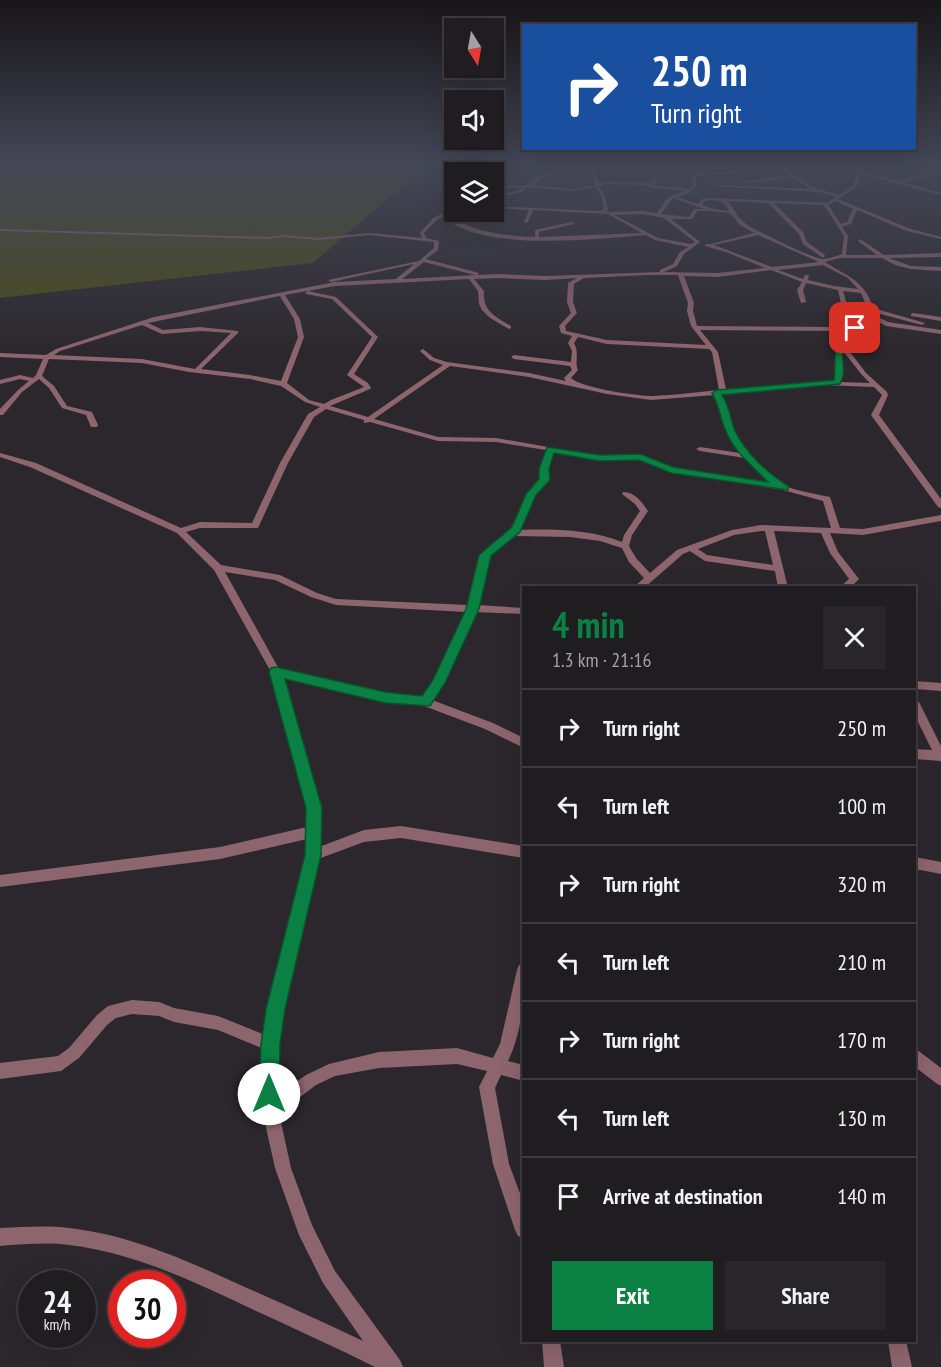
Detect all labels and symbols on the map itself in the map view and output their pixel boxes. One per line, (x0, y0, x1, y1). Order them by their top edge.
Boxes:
north arrow (444, 18, 504, 78)
pin (829, 302, 880, 353)
position arrow (237, 1062, 301, 1126)
speed limit sign: 30 (108, 1270, 186, 1348)

